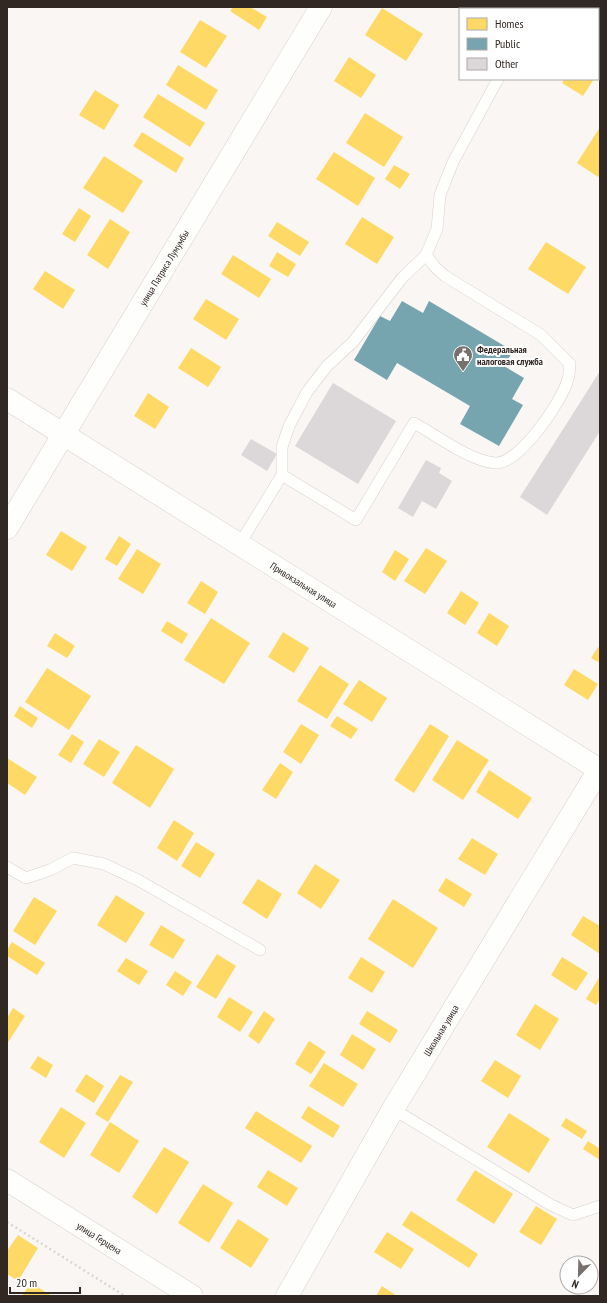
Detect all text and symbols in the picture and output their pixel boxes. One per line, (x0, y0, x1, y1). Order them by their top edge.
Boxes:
legend (459, 8, 599, 80)
text: Homes (495, 16, 523, 31)
text: Public (495, 36, 521, 51)
text: Other (495, 56, 519, 71)
street label: улица Патриса Лумумбы (137, 228, 192, 308)
place label: Федеральная налоговая служба (477, 343, 543, 368)
public building icon: Федеральная налоговая служба (452, 344, 474, 372)
street label: Привокзальная улица (268, 559, 339, 611)
street label: Школьная улица (421, 1002, 462, 1059)
street label: улица Герцена (74, 1219, 124, 1257)
north arrow (559, 1255, 599, 1295)
scale bar (10, 1269, 80, 1295)
text: 20 m (16, 1275, 37, 1290)
text: N (570, 1277, 581, 1292)

